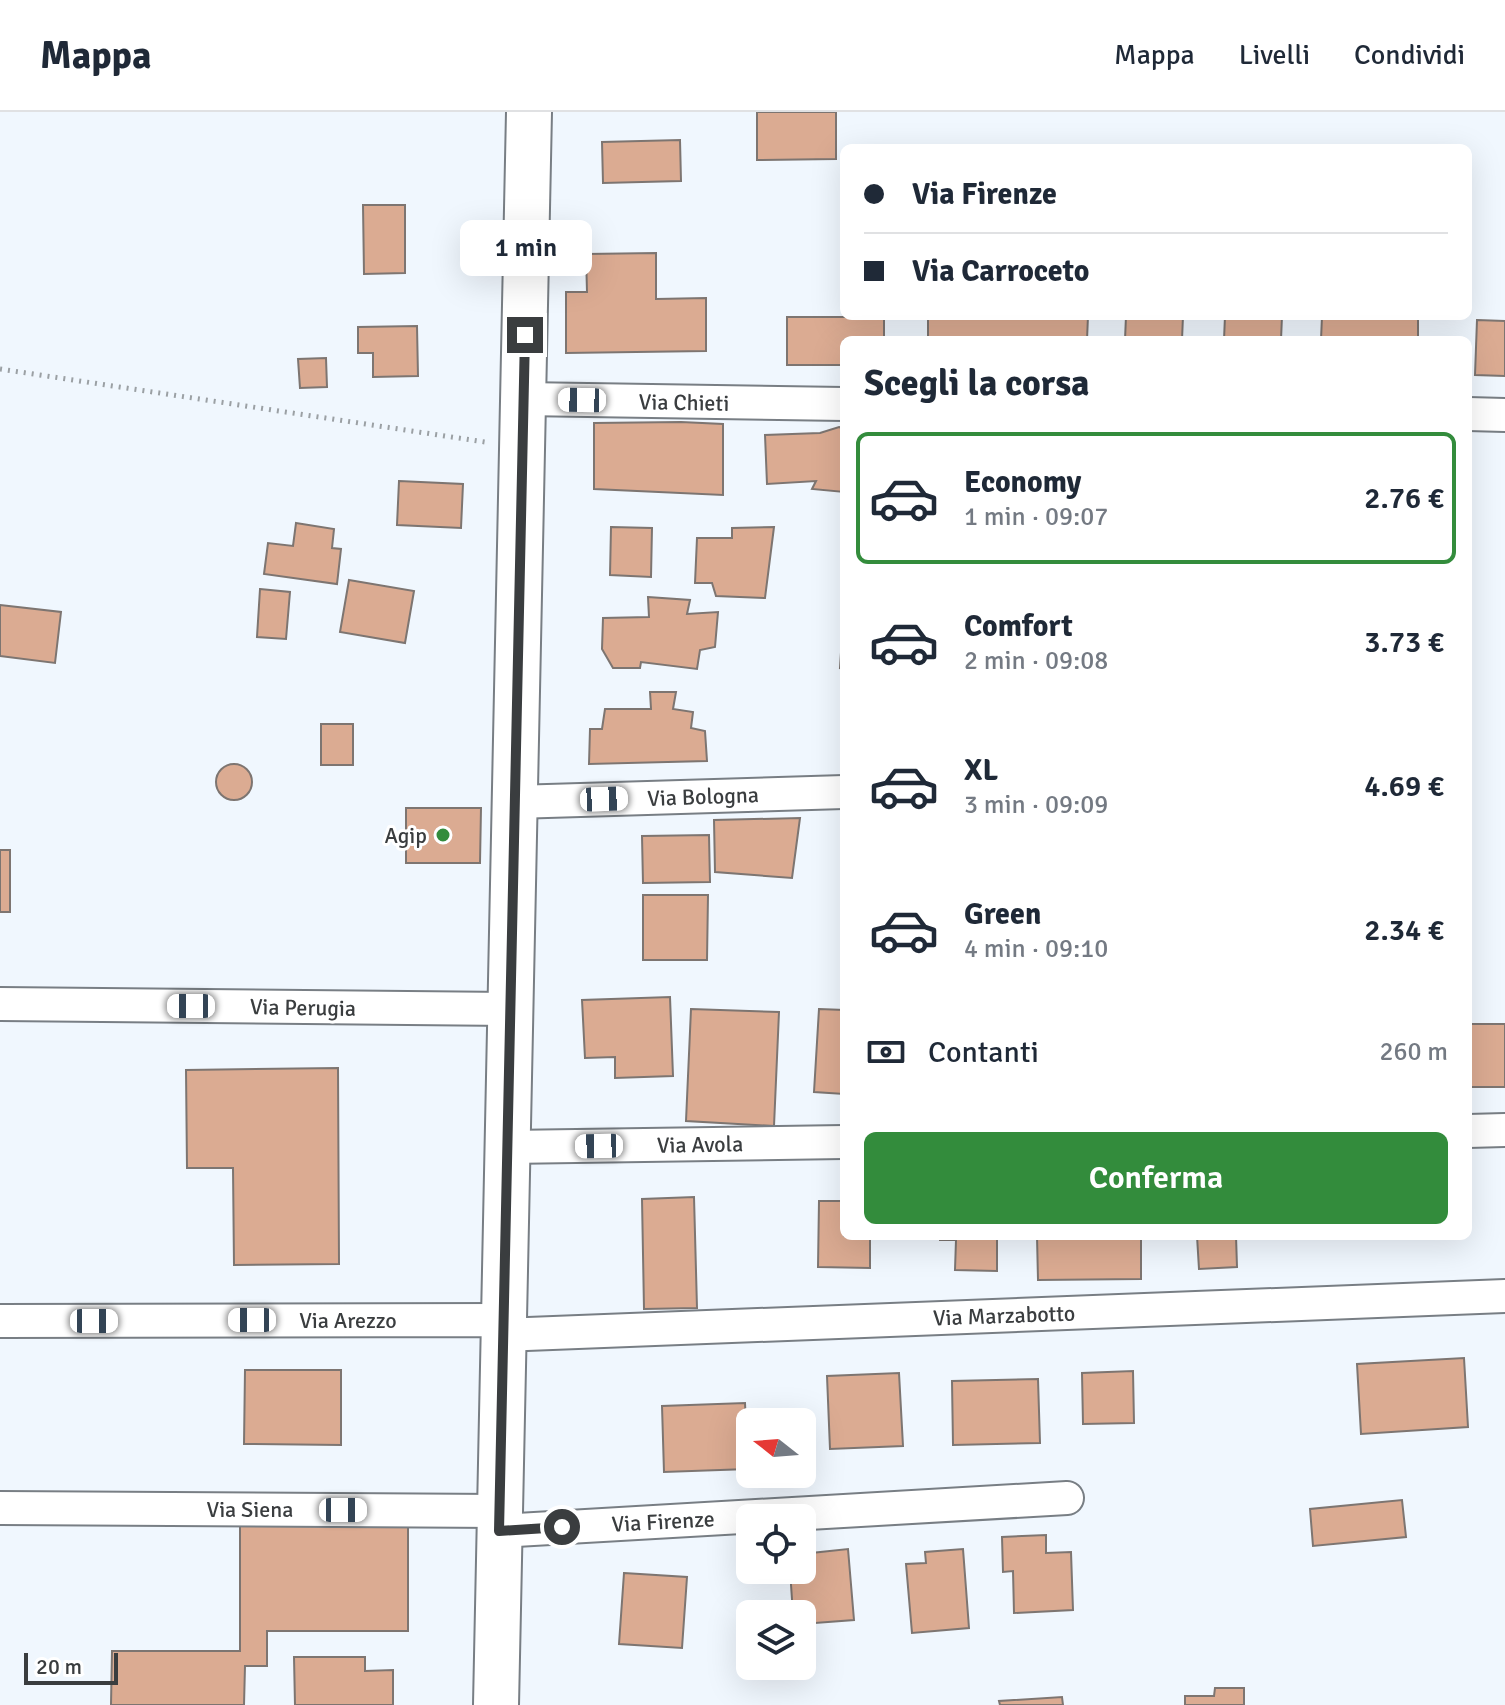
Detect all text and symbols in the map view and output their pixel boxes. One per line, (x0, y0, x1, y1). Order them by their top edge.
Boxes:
text: Mappa (40, 32, 152, 79)
text: Mappa (1114, 38, 1195, 72)
text: Livelli (1239, 38, 1310, 72)
text: Condividi (1354, 38, 1465, 72)
text: Via Firenze (912, 176, 1057, 213)
callout: 1 min (459, 219, 591, 275)
text: 1 min (495, 232, 557, 264)
text: Via Carroceto (912, 253, 1089, 290)
route end (507, 317, 543, 353)
text: Scegli la corsa (864, 361, 1090, 406)
car (558, 388, 606, 412)
street label: Via Chieti (638, 388, 730, 417)
icon: car (868, 462, 940, 534)
text: Economy (964, 464, 1081, 501)
text: 2.76 € (1364, 480, 1444, 517)
text: 1 min · 09:07 (964, 501, 1108, 533)
icon: car (868, 606, 940, 678)
text: Comfort (964, 608, 1073, 645)
text: 3.73 € (1364, 624, 1444, 661)
text: 2 min · 09:08 (964, 645, 1108, 677)
icon: car (868, 750, 940, 822)
text: XL (964, 752, 998, 789)
text: 4.69 € (1364, 768, 1444, 805)
street label: Via Bologna (647, 781, 759, 812)
car (580, 786, 628, 812)
text: 3 min · 09:09 (964, 789, 1108, 821)
place label: Agip (385, 822, 427, 849)
marker: Agip (434, 826, 452, 844)
icon: car (868, 894, 940, 966)
text: Green (964, 896, 1041, 933)
text: 2.34 € (1364, 912, 1444, 949)
text: 4 min · 09:10 (964, 933, 1108, 965)
street label: Via Perugia (250, 993, 356, 1022)
car (167, 994, 215, 1018)
icon: cash (864, 1030, 908, 1074)
text: Contanti (928, 1034, 1039, 1071)
text: 260 m (1379, 1036, 1448, 1068)
street label: Via Avola (657, 1130, 743, 1159)
button: Conferma (864, 1132, 1448, 1224)
car (575, 1134, 623, 1158)
street label: Via Marzabotto (932, 1300, 1076, 1331)
street label: Via Arezzo (299, 1307, 397, 1334)
car (228, 1308, 276, 1332)
car (70, 1309, 118, 1333)
north arrow (736, 1408, 816, 1488)
map controls (736, 1408, 816, 1680)
street label: Via Siena (207, 1496, 293, 1523)
car (319, 1498, 367, 1522)
button: locate (736, 1504, 816, 1584)
street label: Via Firenze (611, 1505, 715, 1538)
route start (544, 1509, 580, 1545)
button: layers (736, 1600, 816, 1680)
scale bar (24, 1649, 118, 1685)
text: 20 m (36, 1653, 82, 1680)

